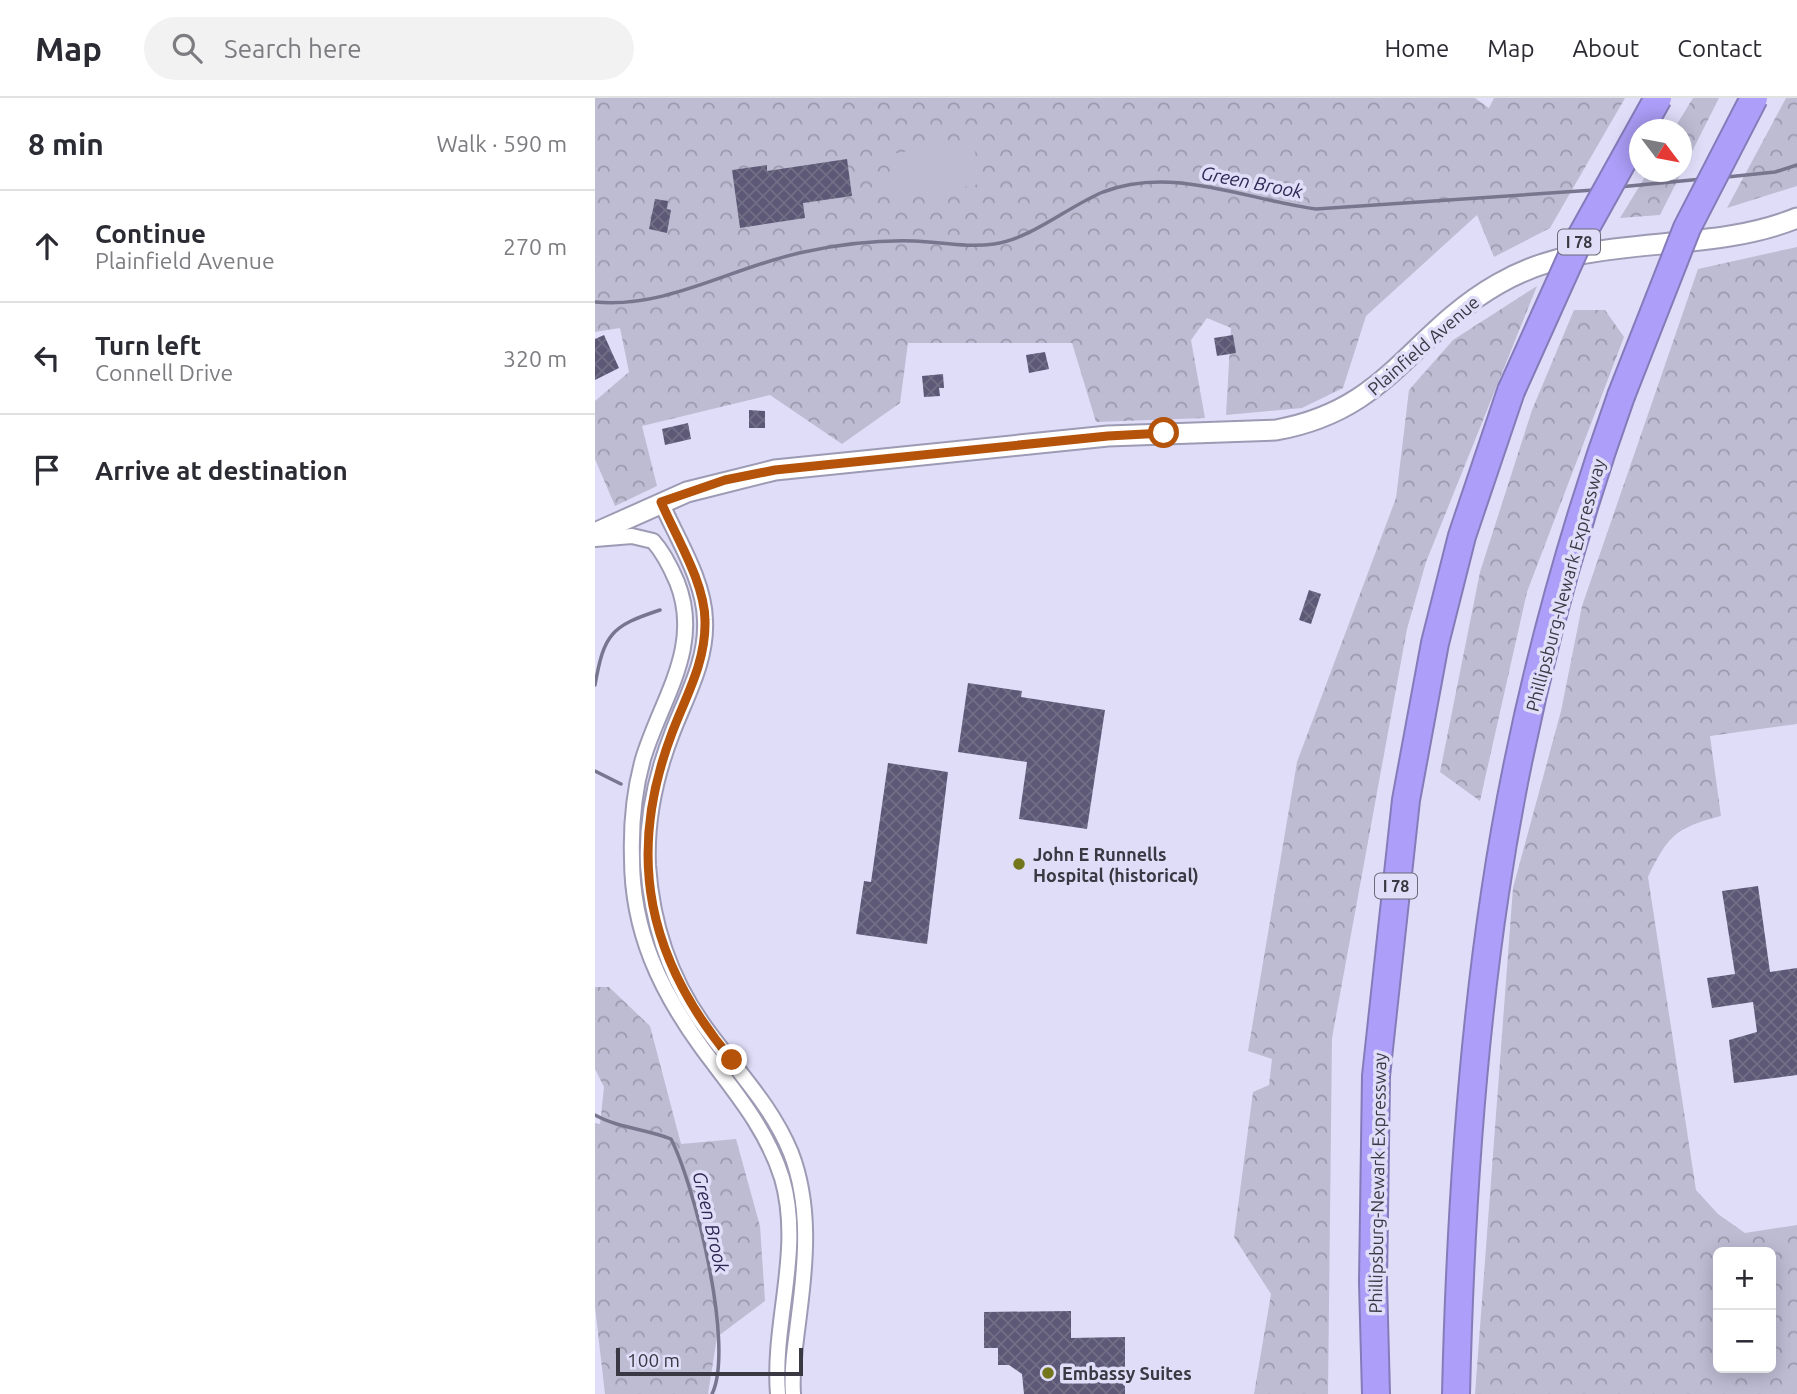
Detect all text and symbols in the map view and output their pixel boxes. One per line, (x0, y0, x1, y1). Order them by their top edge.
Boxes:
search box (144, 17, 634, 80)
icon: search (168, 29, 206, 67)
text: Map (35, 30, 102, 67)
text: Search here (224, 34, 362, 63)
text: Home (1384, 35, 1449, 62)
text: Map (1487, 35, 1534, 62)
text: About (1572, 35, 1639, 62)
text: Contact (1677, 35, 1762, 62)
north arrow (1629, 119, 1692, 182)
text: 8 min (28, 127, 104, 161)
text: Walk · 590 m (436, 131, 567, 156)
water label: Green Brook (1199, 161, 1305, 203)
text: Continue (95, 219, 206, 248)
icon: ahead (28, 227, 66, 265)
road number: I 78 (1558, 230, 1600, 254)
text: 270 m (503, 234, 567, 259)
text: Plainfield Avenue (95, 248, 275, 273)
street label: Plainfield Avenue (1363, 291, 1483, 399)
text: Turn left (95, 331, 201, 360)
icon: left (28, 339, 66, 377)
text: 320 m (503, 346, 567, 371)
text: Connell Drive (95, 360, 233, 385)
route start (1148, 417, 1179, 448)
icon: arrive (28, 451, 66, 489)
text: Arrive at destination (95, 456, 348, 485)
street label: Phillipsburg-Newark Expressway (1522, 456, 1609, 714)
place label: John E Runnells Hospital (historical) (1033, 844, 1199, 886)
marker: John E Runnells Hospital (historical) (1011, 856, 1027, 872)
road number: I 78 (1375, 874, 1417, 898)
route end (716, 1044, 747, 1075)
street label: Phillipsburg-Newark Expressway (1365, 1052, 1389, 1314)
water label: Green Brook (689, 1169, 733, 1275)
map controls (1713, 1247, 1776, 1373)
button: + (1713, 1247, 1776, 1310)
button: − (1713, 1310, 1776, 1373)
scale bar (616, 1345, 803, 1377)
text: 100 m (627, 1349, 680, 1371)
place label: Embassy Suites (1062, 1363, 1192, 1383)
marker: Embassy Suites (1040, 1365, 1056, 1381)

